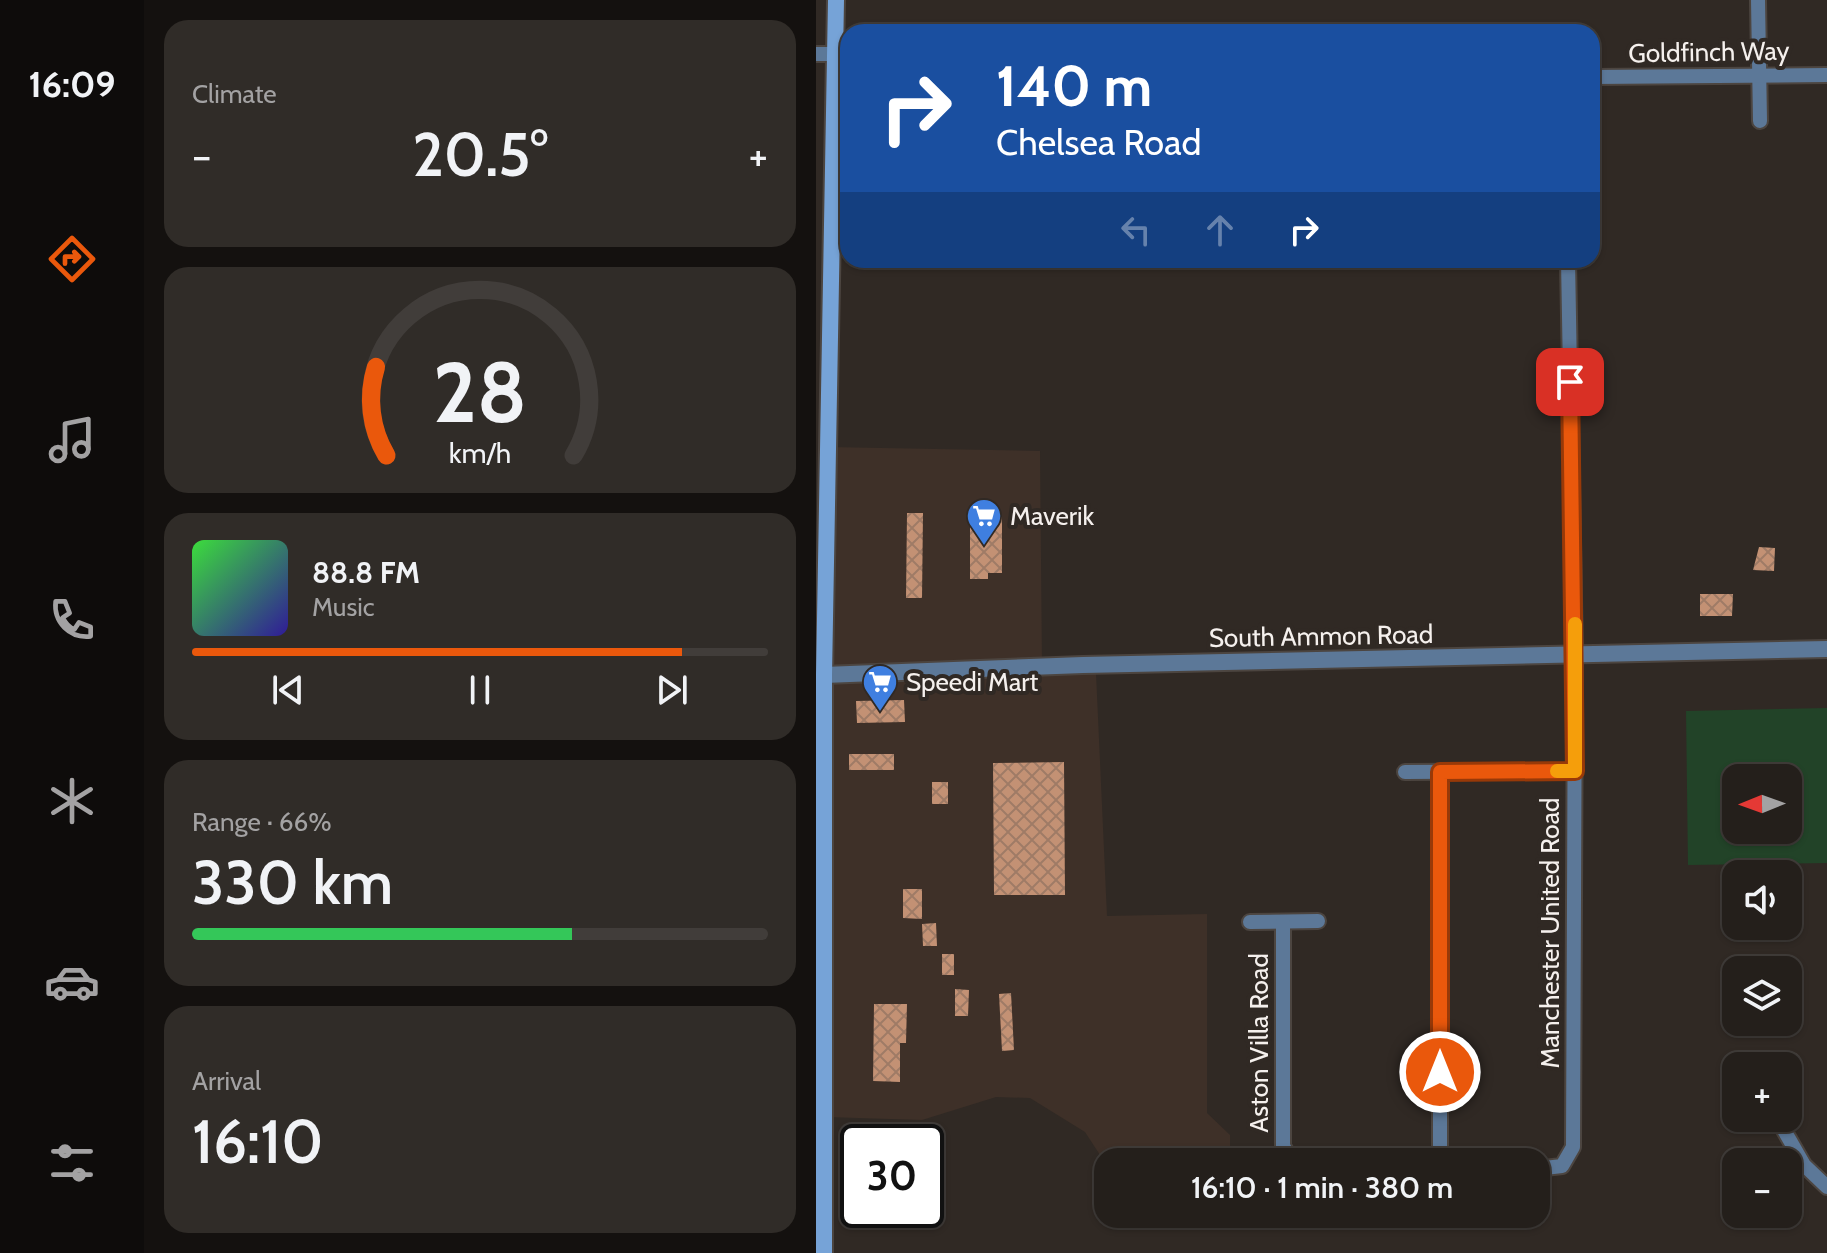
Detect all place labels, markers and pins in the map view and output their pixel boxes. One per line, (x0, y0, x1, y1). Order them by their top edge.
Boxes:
pin (1536, 348, 1604, 416)
supermarket icon: Maverik (965, 497, 1003, 547)
place label: Maverik (1010, 500, 1095, 532)
supermarket icon: Speedi Mart (861, 663, 899, 713)
place label: Speedi Mart (906, 666, 1039, 698)

